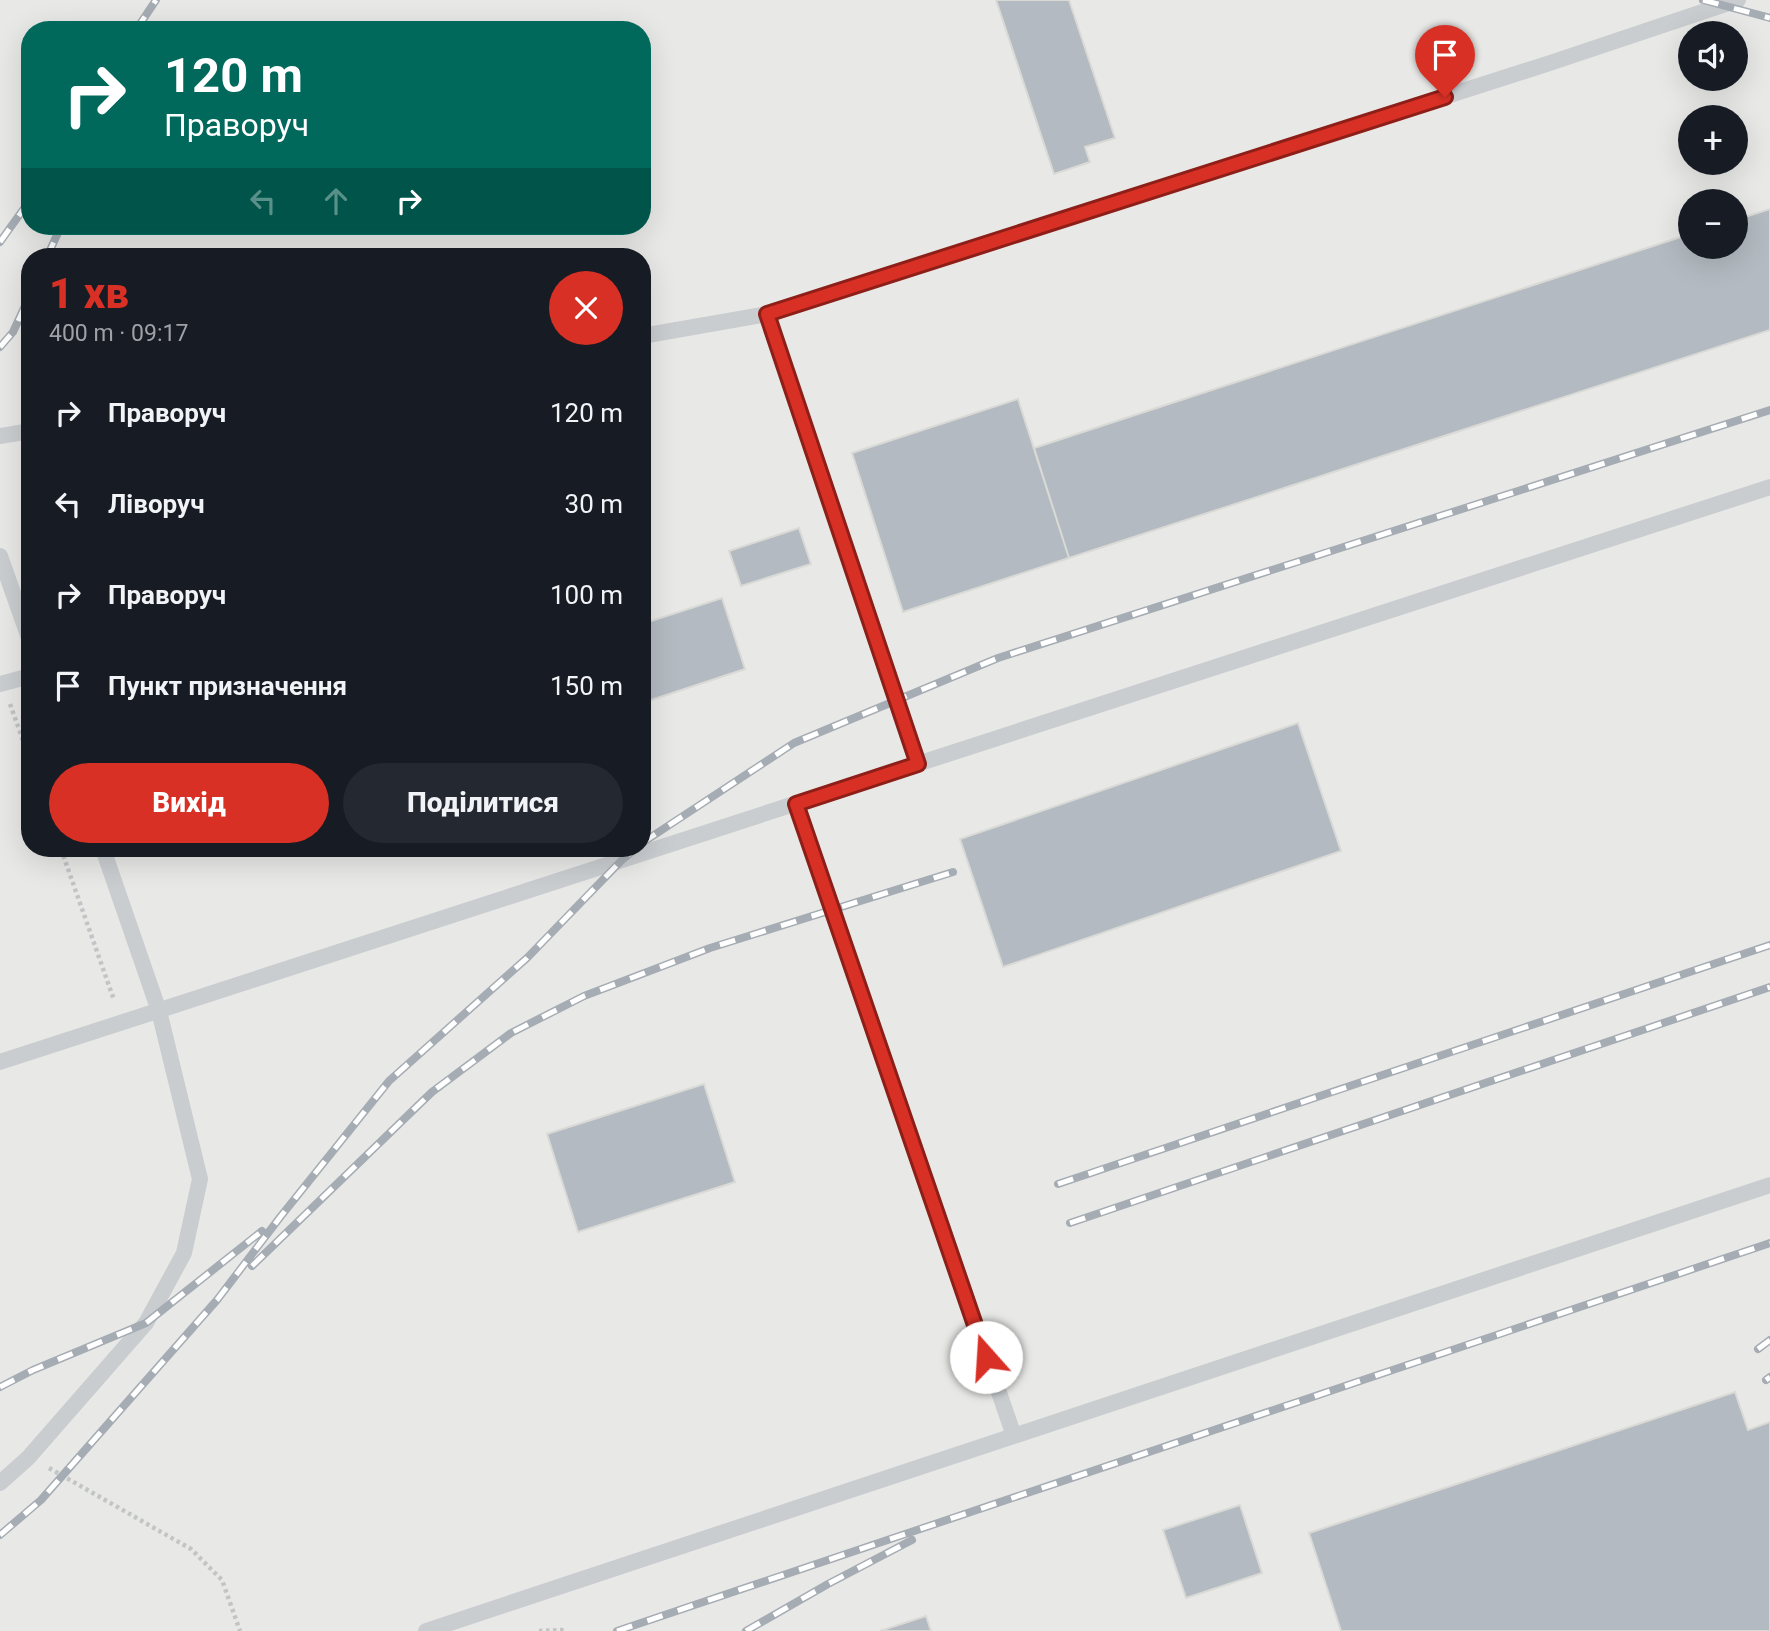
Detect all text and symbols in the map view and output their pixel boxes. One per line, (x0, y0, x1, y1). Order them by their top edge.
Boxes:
map controls (1678, 21, 1748, 259)
button: sound (1678, 21, 1748, 91)
pin (1415, 25, 1475, 97)
icon: arrive (1426, 36, 1464, 74)
text: 120 m (164, 47, 303, 104)
icon: right (49, 49, 140, 140)
button: + (1678, 105, 1748, 175)
text: Праворуч (164, 106, 309, 144)
icon: left (244, 182, 282, 220)
icon: ahead (317, 182, 355, 220)
icon: right (390, 182, 428, 220)
button: − (1678, 189, 1748, 259)
text: 1 хв (49, 269, 129, 318)
button: close (549, 271, 623, 345)
text: 400 m · 09:17 (49, 320, 188, 347)
icon: right (49, 394, 87, 432)
text: Праворуч (108, 398, 226, 428)
text: 120 m (550, 398, 623, 428)
icon: left (49, 485, 87, 523)
text: Ліворуч (108, 489, 205, 519)
text: 30 m (565, 489, 623, 519)
icon: right (49, 576, 87, 614)
text: Праворуч (108, 580, 226, 610)
text: 100 m (550, 580, 623, 610)
icon: arrive (49, 667, 87, 705)
text: Пункт призначення (108, 671, 347, 701)
text: 150 m (550, 671, 623, 701)
button: Вихід (49, 763, 329, 843)
button: Поділитися (343, 763, 623, 843)
position arrow (949, 1320, 1023, 1394)

